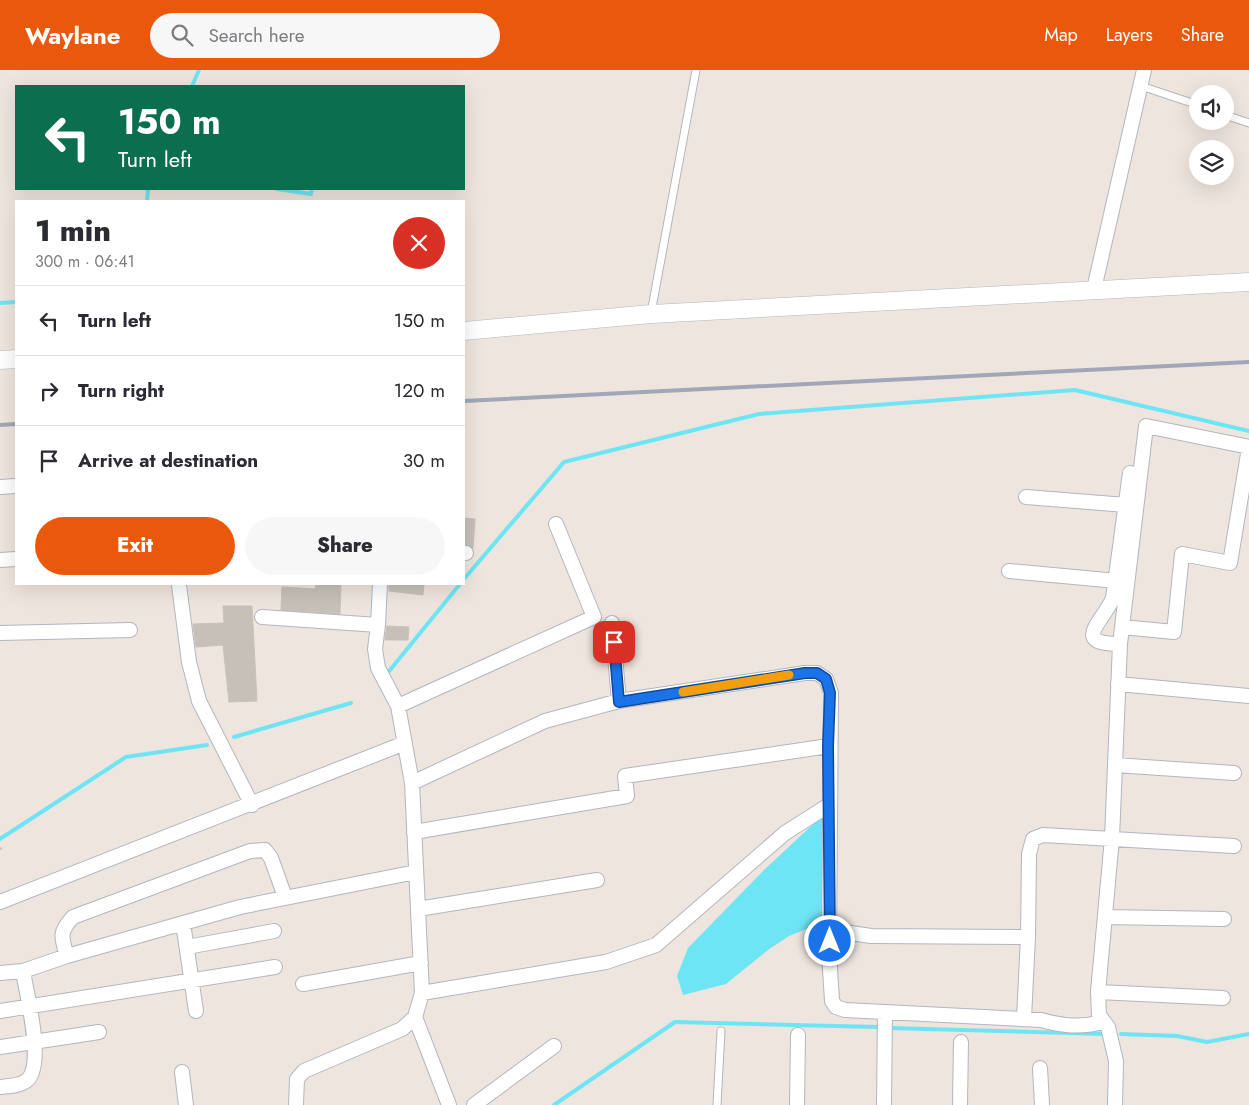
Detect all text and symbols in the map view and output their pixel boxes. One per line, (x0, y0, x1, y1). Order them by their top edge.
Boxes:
search box (150, 13, 500, 58)
text: Waylane (25, 18, 120, 53)
icon: search (168, 21, 196, 49)
text: Search here (208, 22, 305, 49)
text: Map (1044, 22, 1078, 48)
text: Layers (1106, 22, 1153, 48)
text: Share (1181, 22, 1224, 48)
map controls (1189, 85, 1234, 185)
button: sound (1189, 85, 1234, 130)
text: 150 m (118, 97, 221, 147)
icon: left (35, 105, 100, 170)
button: layers (1189, 140, 1234, 185)
text: Turn left (118, 143, 192, 175)
text: 1 min (35, 209, 111, 252)
button: close (393, 217, 445, 269)
text: 300 m · 06:41 (35, 250, 135, 273)
icon: left (35, 307, 63, 335)
text: Turn left (78, 307, 151, 334)
text: 150 m (394, 307, 445, 334)
icon: right (35, 377, 63, 405)
text: Turn right (78, 377, 164, 404)
text: 120 m (394, 377, 445, 404)
icon: arrive (35, 447, 63, 475)
text: Arrive at destination (78, 447, 258, 474)
text: 30 m (403, 447, 445, 474)
button: Exit (35, 517, 235, 575)
button: Share (245, 517, 445, 575)
pin (593, 621, 635, 663)
icon: arrive (600, 628, 628, 656)
position arrow (803, 914, 855, 966)

